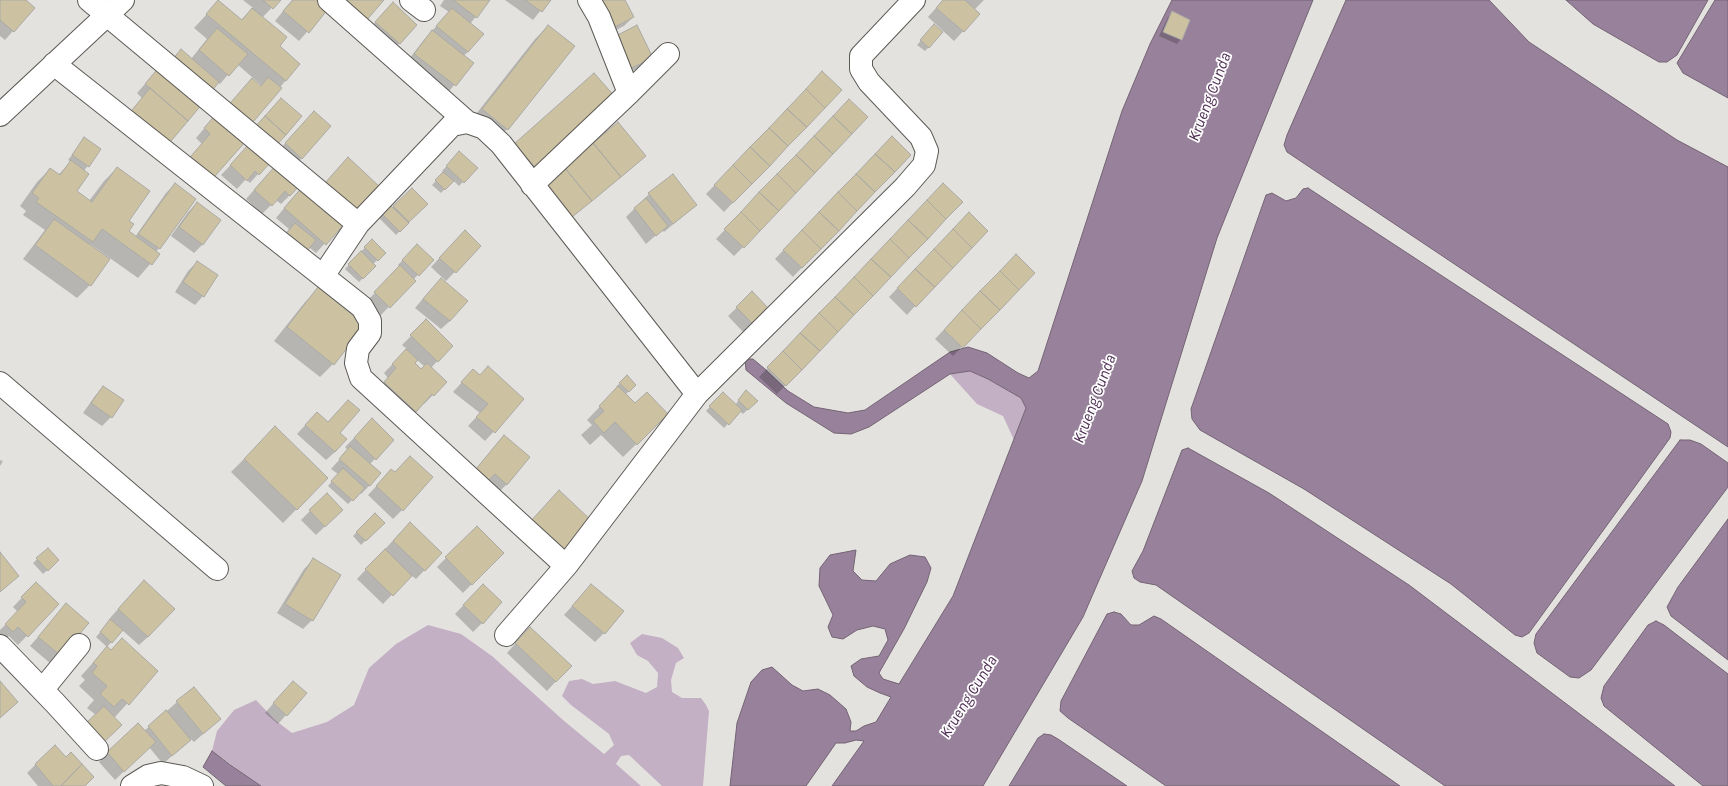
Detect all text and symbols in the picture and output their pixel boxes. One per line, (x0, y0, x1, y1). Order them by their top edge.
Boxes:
water label: Krueng Cunda (1184, 50, 1236, 144)
water label: Krueng Cunda (1069, 352, 1121, 446)
water label: Krueng Cunda (936, 652, 1002, 742)

